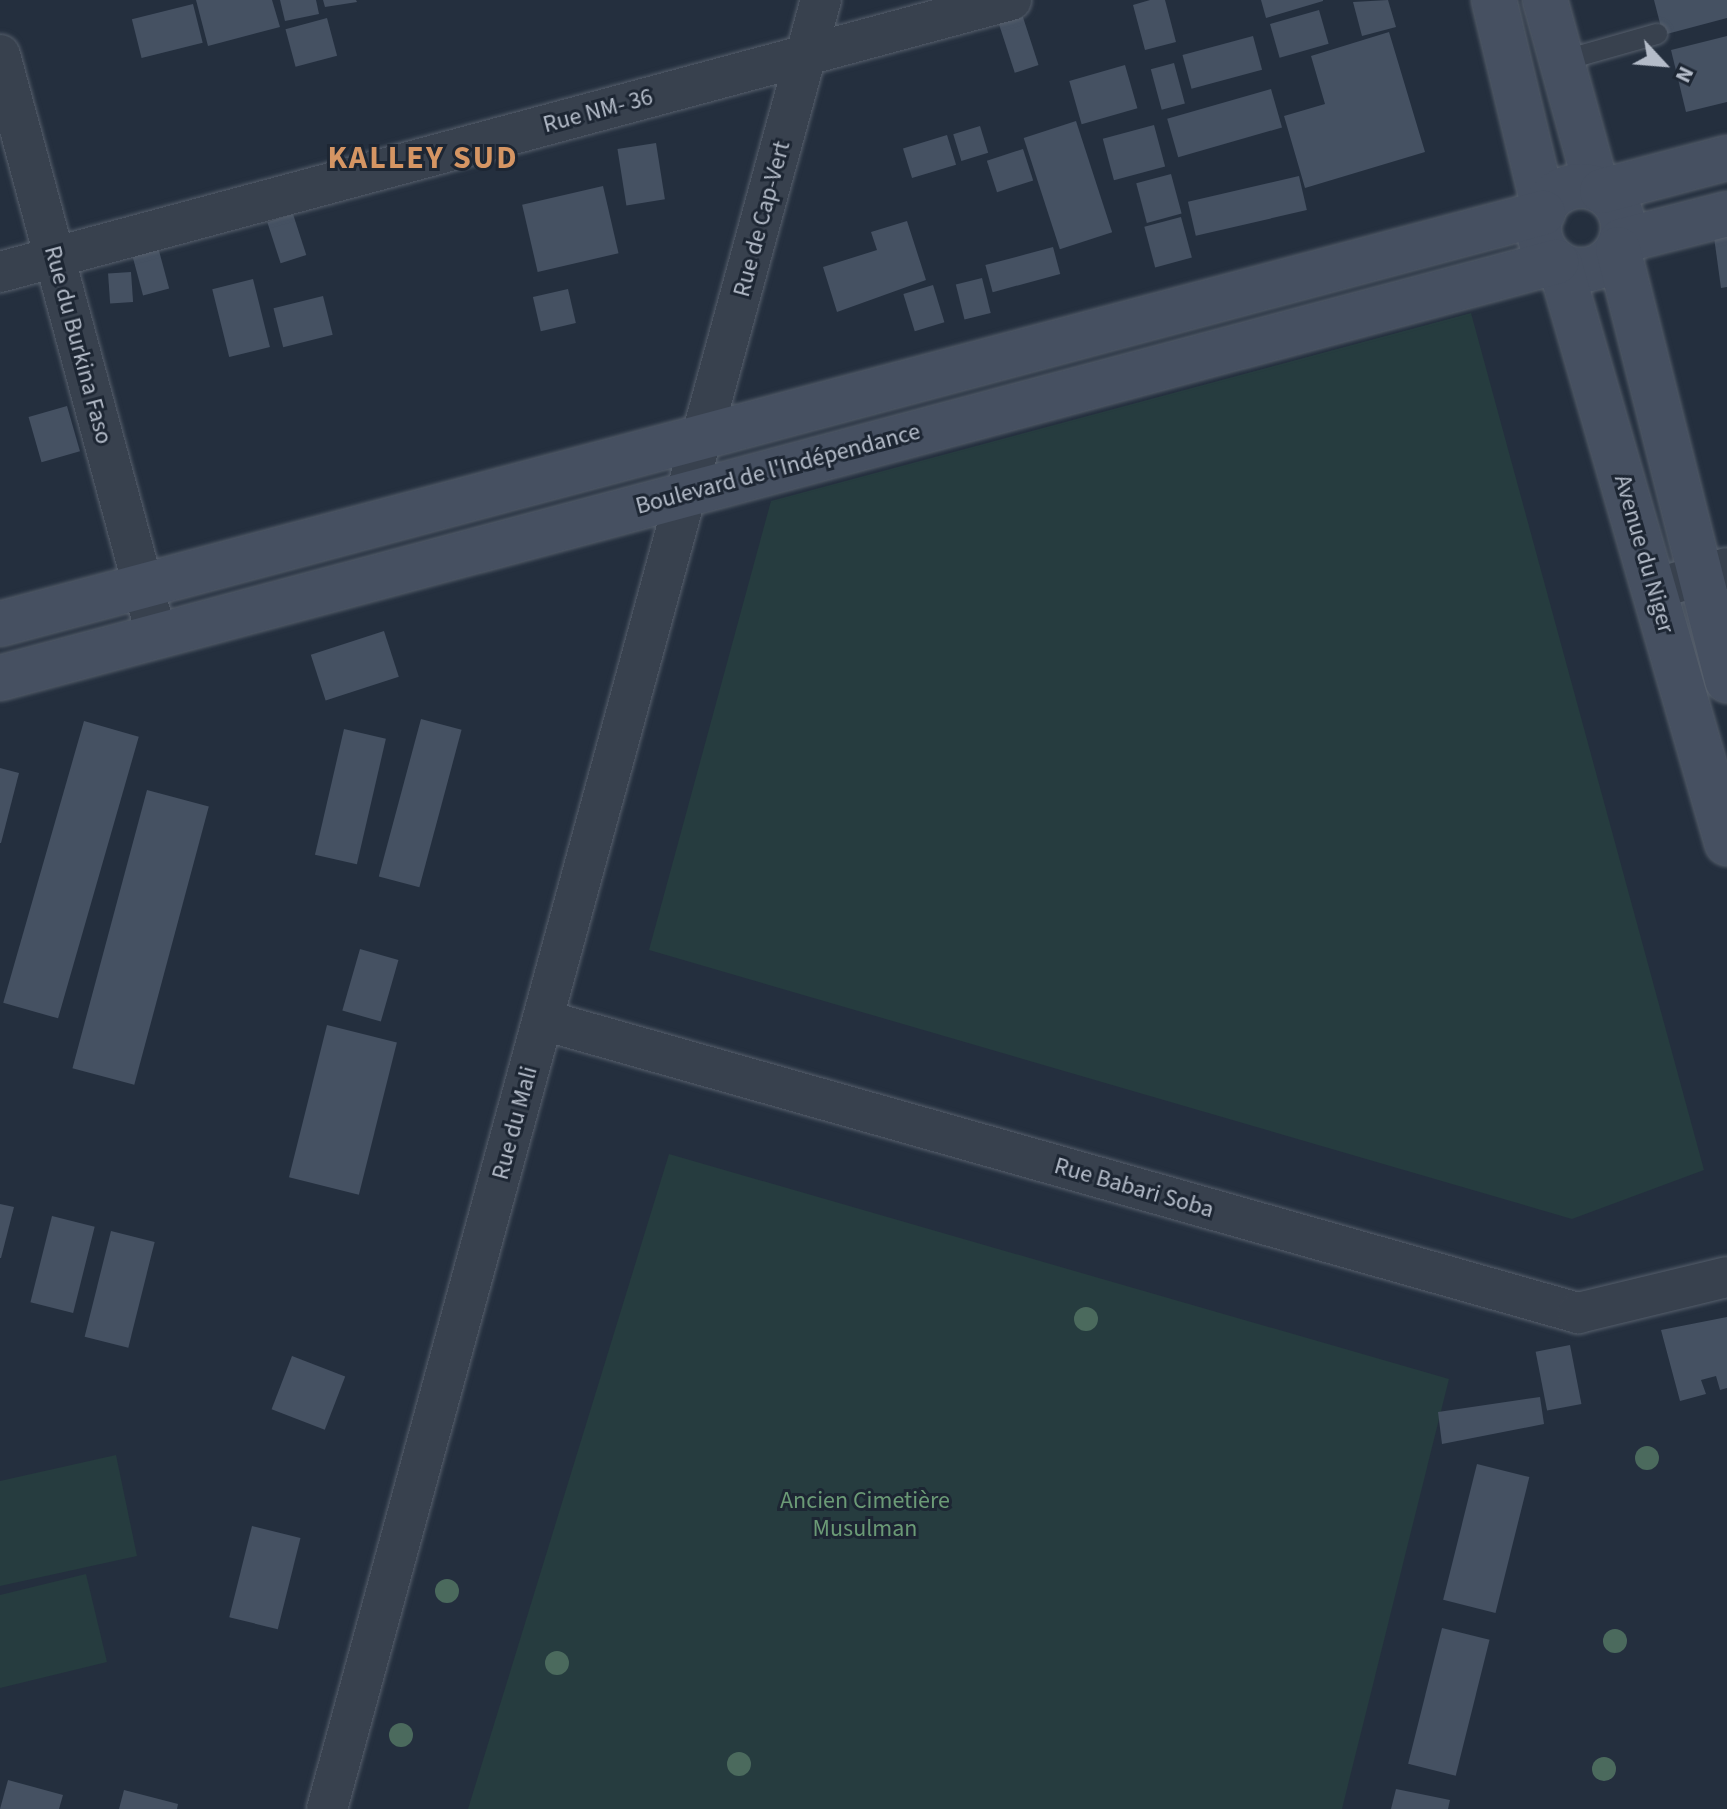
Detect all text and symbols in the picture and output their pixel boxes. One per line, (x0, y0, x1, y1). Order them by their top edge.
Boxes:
north arrow (1623, 24, 1703, 104)
text: N (1667, 61, 1702, 88)
street label: Rue NM- 36 (540, 83, 656, 139)
street label: Rue de Cap-Vert (727, 138, 797, 300)
district label: KALLEY SUD (328, 139, 518, 177)
street label: Rue du Burkina Faso (38, 243, 118, 447)
street label: Boulevard de l'Indépendance (633, 417, 923, 521)
street label: Avenue du Niger (1608, 472, 1680, 636)
street label: Rue du Mali (486, 1063, 544, 1183)
street label: Rue Babari Soba (1051, 1151, 1217, 1225)
park label: Ancien Cimetière Musulman (780, 1487, 950, 1543)

